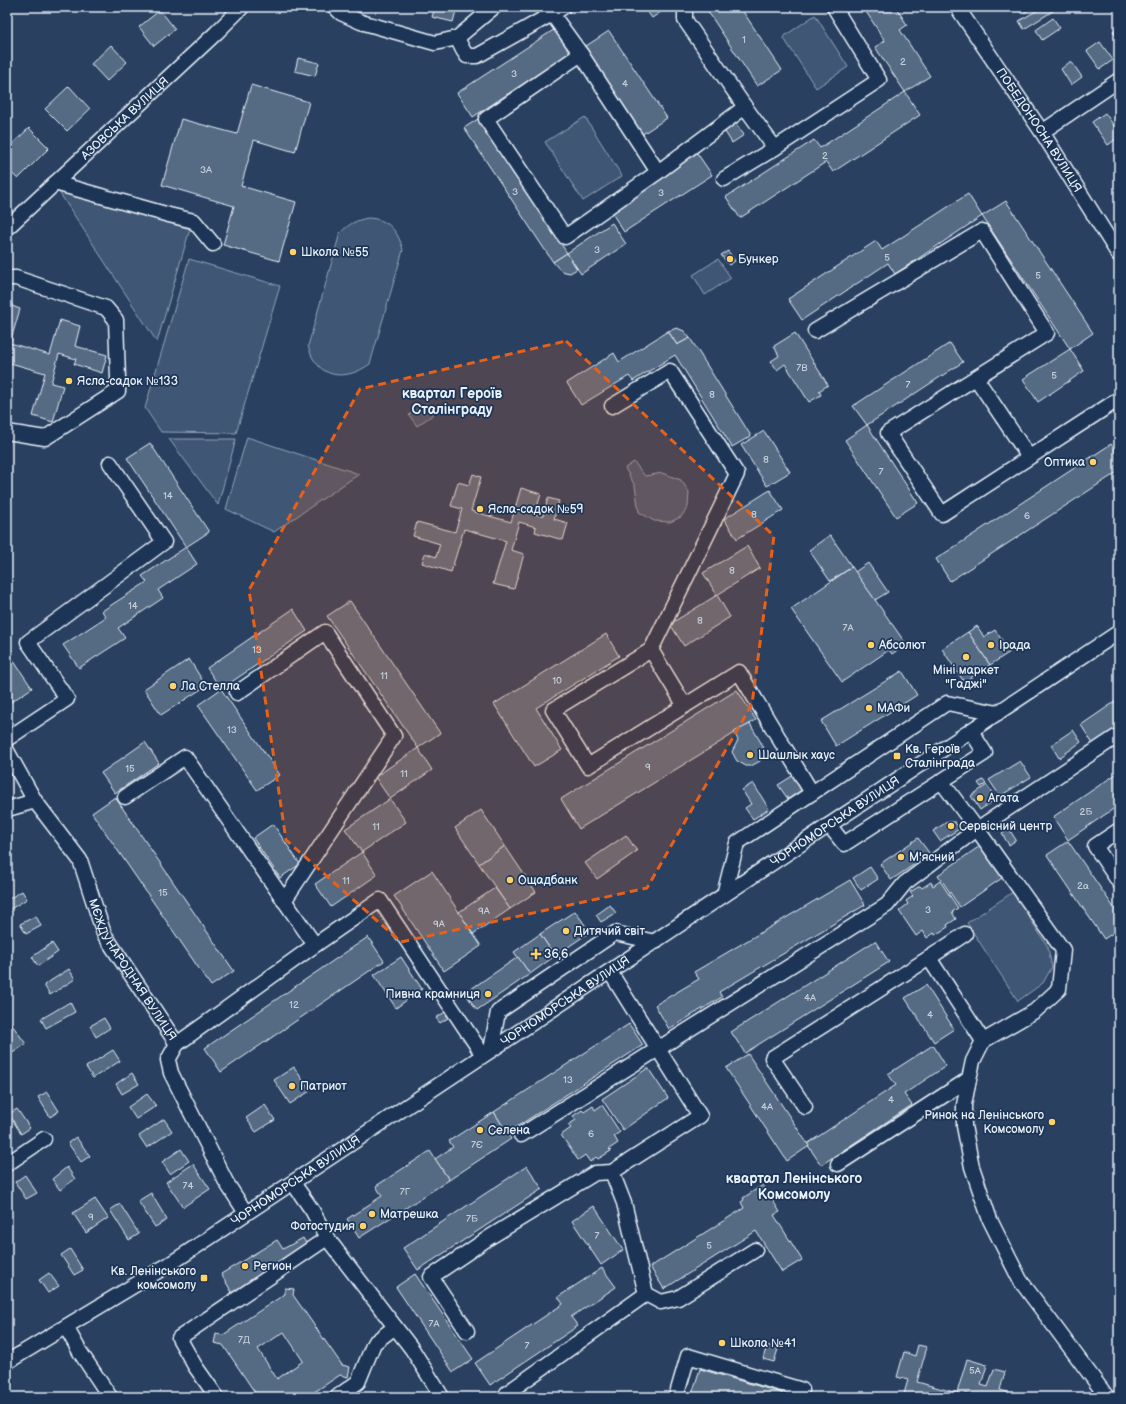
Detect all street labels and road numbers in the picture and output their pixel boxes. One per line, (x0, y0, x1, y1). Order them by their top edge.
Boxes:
street label: ПОБЕДОНОСНА ВУЛИЦЯ (993, 65, 1085, 195)
street label: АЗОВСЬКА ВУЛИЦЯ (77, 74, 172, 164)
street label: ЧОРНОМОРСЬКА ВУЛИЦЯ (768, 773, 903, 870)
street label: МЄЖДУНАРОДНАЯ ВУЛИЦЯ (85, 897, 180, 1044)
street label: ЧОРНОМОРСЬКА ВУЛИЦЯ (498, 953, 633, 1050)
street label: ЧОРНОМОРСЬКА ВУЛИЦЯ (228, 1132, 363, 1229)

